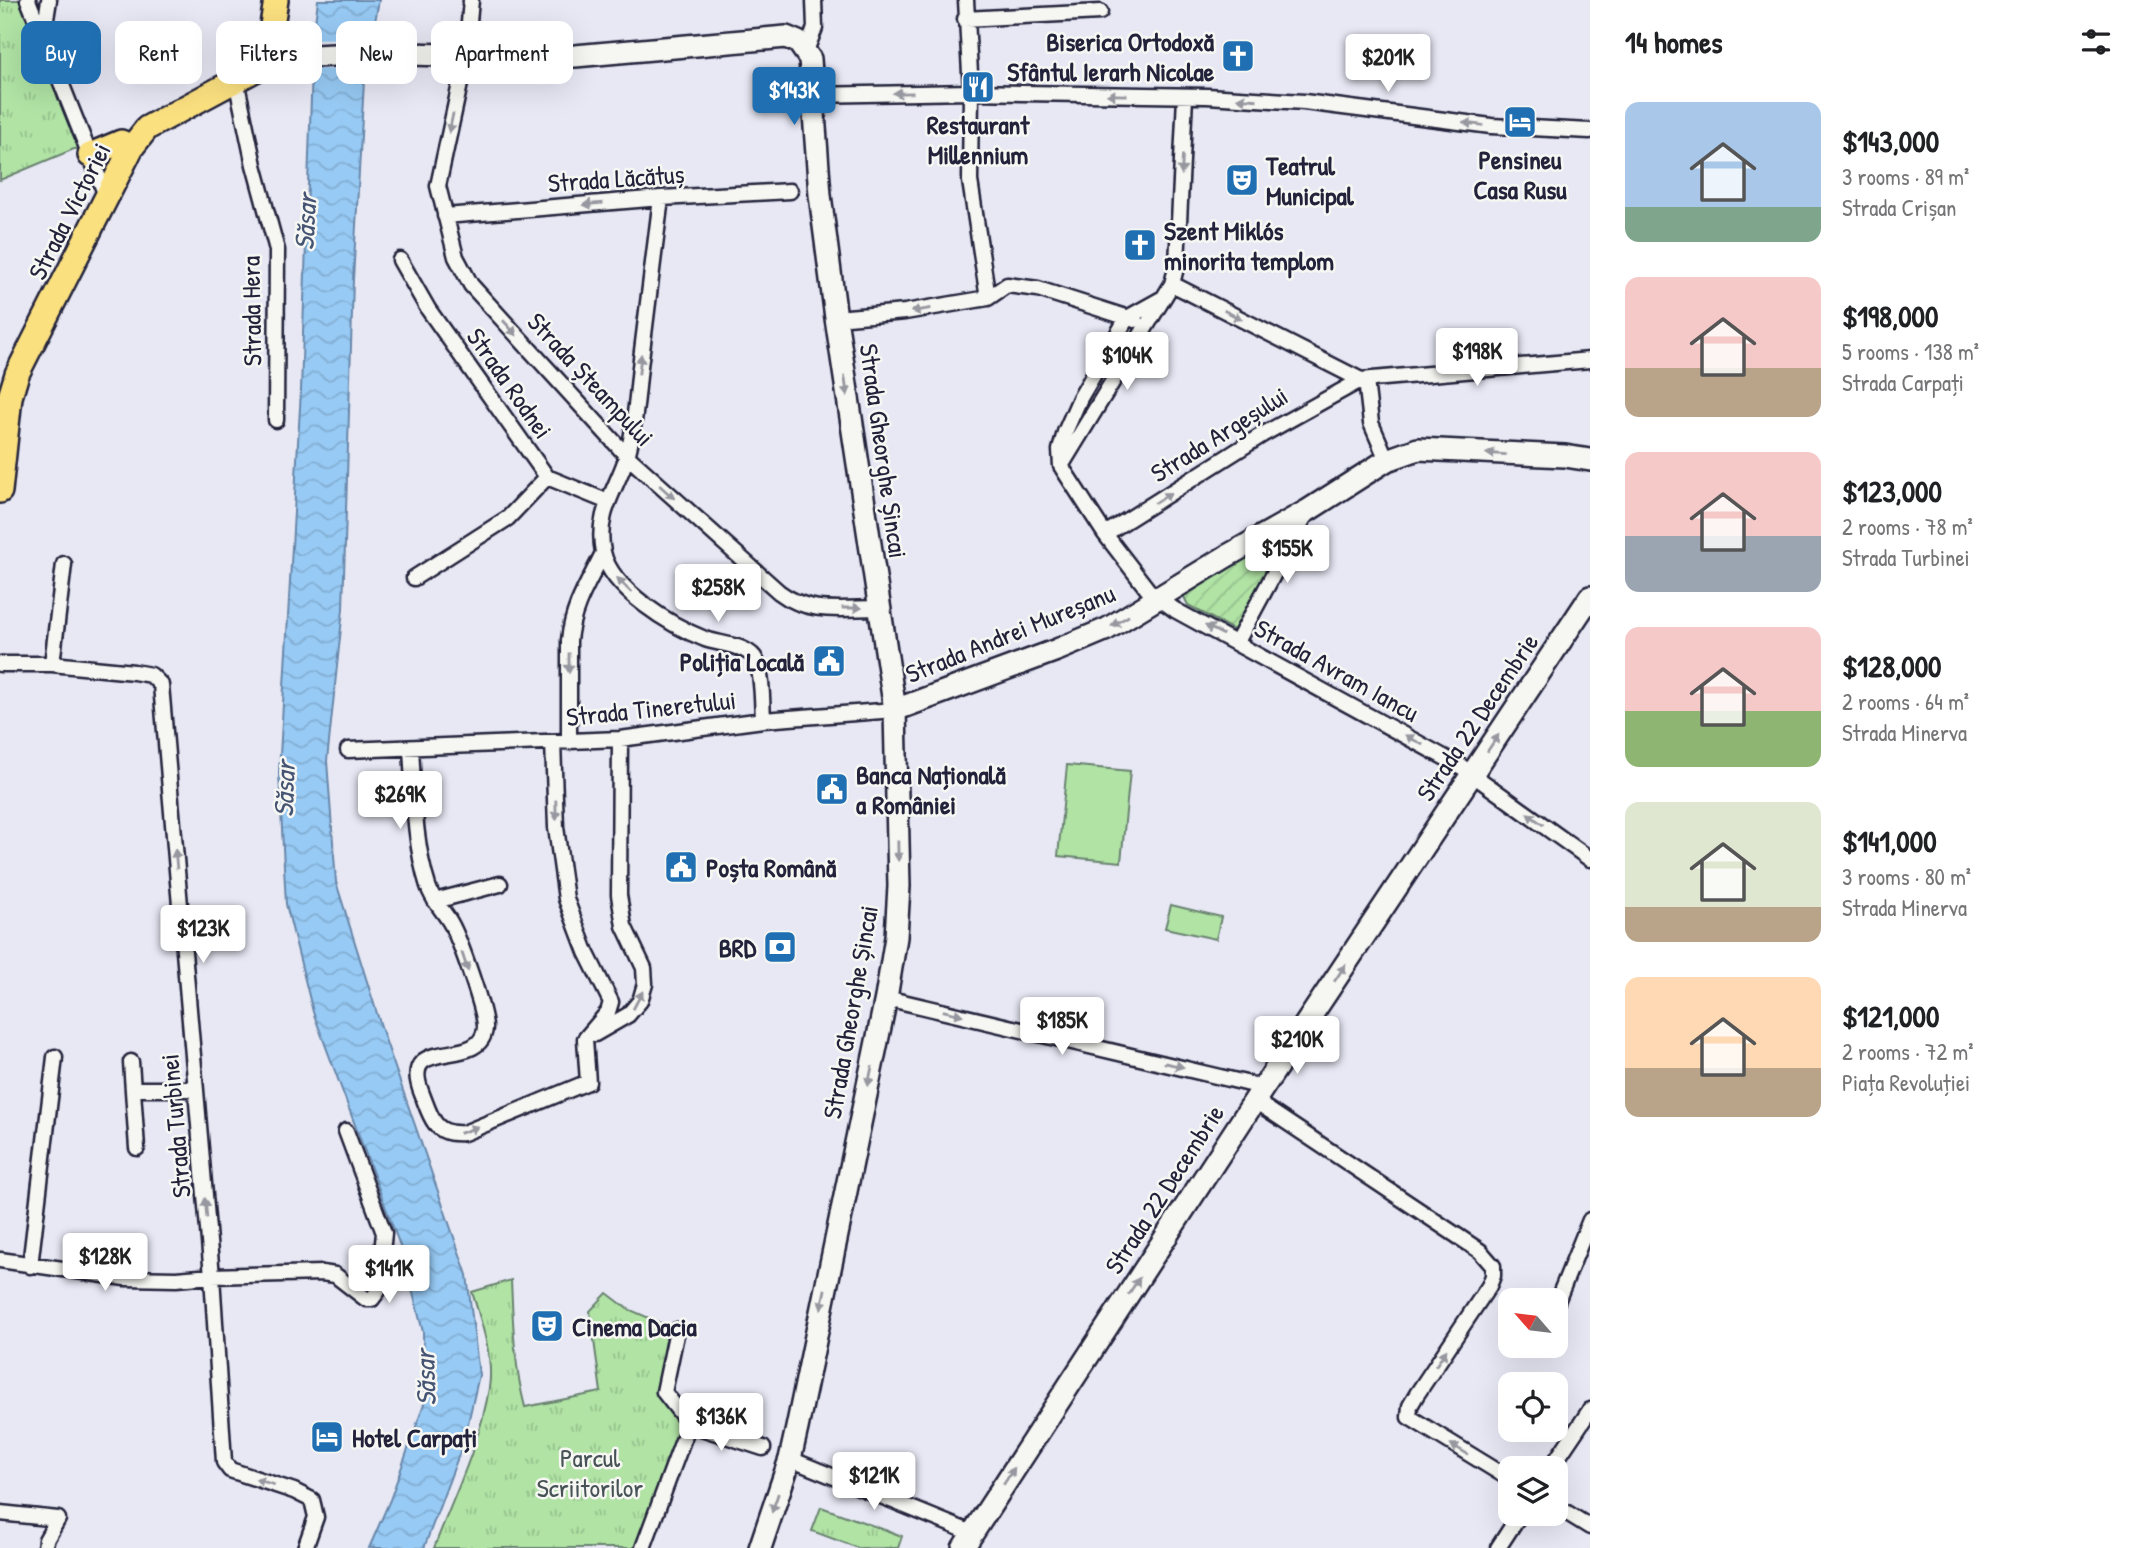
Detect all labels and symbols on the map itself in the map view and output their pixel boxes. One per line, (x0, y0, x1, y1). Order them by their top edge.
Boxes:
place label: Biserica Ortodoxă Sfântul Ierarh Nicolae (1007, 24, 1215, 89)
pin: $201K (1339, 34, 1437, 94)
church icon: Biserica Ortodoxă Sfântul Ierarh Nicolae (1219, 37, 1257, 75)
pin: $143K (745, 68, 843, 127)
restaurant icon: Restaurant Millennium (959, 68, 997, 106)
one-way arrow (891, 87, 913, 99)
one-way arrow (1106, 89, 1128, 100)
one-way arrow (1236, 93, 1258, 104)
hotel icon: Pensineu Casa Rusu (1501, 103, 1539, 141)
place label: Restaurant Millennium (927, 107, 1030, 172)
one-way arrow (446, 112, 457, 134)
one-way arrow (1462, 118, 1484, 129)
street label: Strada Victoriei (20, 137, 118, 285)
place label: Pensineu Casa Rusu (1473, 142, 1567, 207)
place label: Teatrul Municipal (1265, 148, 1355, 214)
one-way arrow (1177, 154, 1188, 176)
street label: Strada Lăcătuș (547, 156, 685, 200)
theatre icon: Teatrul Municipal (1223, 161, 1261, 199)
water label: Săsar (285, 190, 326, 251)
one-way arrow (582, 199, 604, 210)
place label: Szent Miklós minorita templom (1164, 213, 1334, 279)
church icon: Szent Miklós minorita templom (1121, 226, 1159, 264)
street label: Strada Hera (233, 256, 269, 366)
street label: Strada Șteampului (520, 304, 662, 454)
one-way arrow (910, 305, 932, 316)
one-way arrow (1223, 309, 1243, 320)
one-way arrow (502, 319, 518, 337)
street label: Strada Rodnei (459, 321, 561, 445)
pin: $198K (1428, 328, 1526, 388)
pin: $104K (1078, 332, 1176, 392)
street label: Strada Gheorghe Șincai (852, 342, 916, 560)
one-way arrow (635, 353, 646, 375)
one-way arrow (841, 375, 852, 397)
street label: Strada Argeșului (1144, 378, 1294, 490)
one-way arrow (1485, 448, 1507, 459)
one-way arrow (658, 484, 676, 500)
one-way arrow (1153, 491, 1173, 504)
pin: $155K (1238, 526, 1336, 585)
pin: $258K (669, 564, 767, 624)
street label: Strada Andrei Mureșanu (900, 575, 1120, 691)
one-way arrow (616, 577, 632, 594)
one-way arrow (842, 602, 864, 614)
street label: Strada Avram Iancu (1249, 610, 1425, 730)
one-way arrow (1110, 615, 1130, 627)
one-way arrow (1204, 625, 1224, 636)
street label: Strada 22 Decembrie (1408, 626, 1546, 808)
public building icon: Poliția Locală (810, 642, 848, 680)
place label: Poliția Locală (680, 644, 805, 679)
one-way arrow (563, 652, 575, 674)
street label: Strada Tineretului (564, 682, 738, 734)
one-way arrow (1487, 733, 1500, 753)
one-way arrow (1404, 734, 1423, 746)
water label: Săsar (264, 757, 304, 818)
place label: Banca Națională a României (856, 757, 1007, 822)
public building icon: Banca Națională a României (813, 770, 851, 808)
pin: $269K (351, 772, 449, 831)
one-way arrow (550, 800, 562, 822)
one-way arrow (1526, 812, 1544, 826)
one-way arrow (893, 840, 904, 862)
one-way arrow (170, 848, 181, 870)
public building icon: Poșta Română (662, 848, 700, 886)
place label: Poșta Română (706, 850, 837, 885)
street label: Strada Gheorghe Șincai (814, 903, 886, 1121)
pin: $123K (154, 906, 252, 965)
bank icon: BRD (761, 928, 799, 966)
place label: BRD (719, 930, 757, 965)
one-way arrow (460, 951, 471, 972)
one-way arrow (1333, 964, 1347, 982)
one-way arrow (632, 990, 644, 1009)
pin: $185K (1013, 998, 1111, 1057)
one-way arrow (942, 1008, 964, 1019)
pin: $210K (1248, 1016, 1346, 1076)
street label: Strada Turbinei (151, 1053, 199, 1199)
one-way arrow (1163, 1060, 1185, 1071)
one-way arrow (864, 1065, 875, 1087)
street label: Strada 22 Decembrie (1096, 1098, 1232, 1280)
one-way arrow (459, 1124, 480, 1135)
one-way arrow (200, 1197, 211, 1219)
pin: $128K (56, 1234, 154, 1293)
pin: $141K (340, 1246, 438, 1305)
one-way arrow (1127, 1277, 1141, 1295)
one-way arrow (818, 1288, 829, 1310)
north arrow (1498, 1288, 1568, 1358)
theatre icon: Cinema Dacia (528, 1307, 566, 1345)
place label: Cinema Dacia (572, 1309, 697, 1344)
water label: Săsar (405, 1346, 445, 1407)
one-way arrow (1434, 1348, 1447, 1367)
pin: $136K (672, 1394, 770, 1453)
hotel icon: Hotel Carpați (308, 1418, 346, 1456)
place label: Hotel Carpați (352, 1420, 477, 1456)
park label: Parcul Scriitorilor (537, 1440, 643, 1505)
one-way arrow (1450, 1442, 1469, 1455)
pin: $121K (825, 1452, 923, 1512)
one-way arrow (1002, 1466, 1015, 1486)
one-way arrow (254, 1476, 275, 1486)
one-way arrow (769, 1493, 780, 1514)

